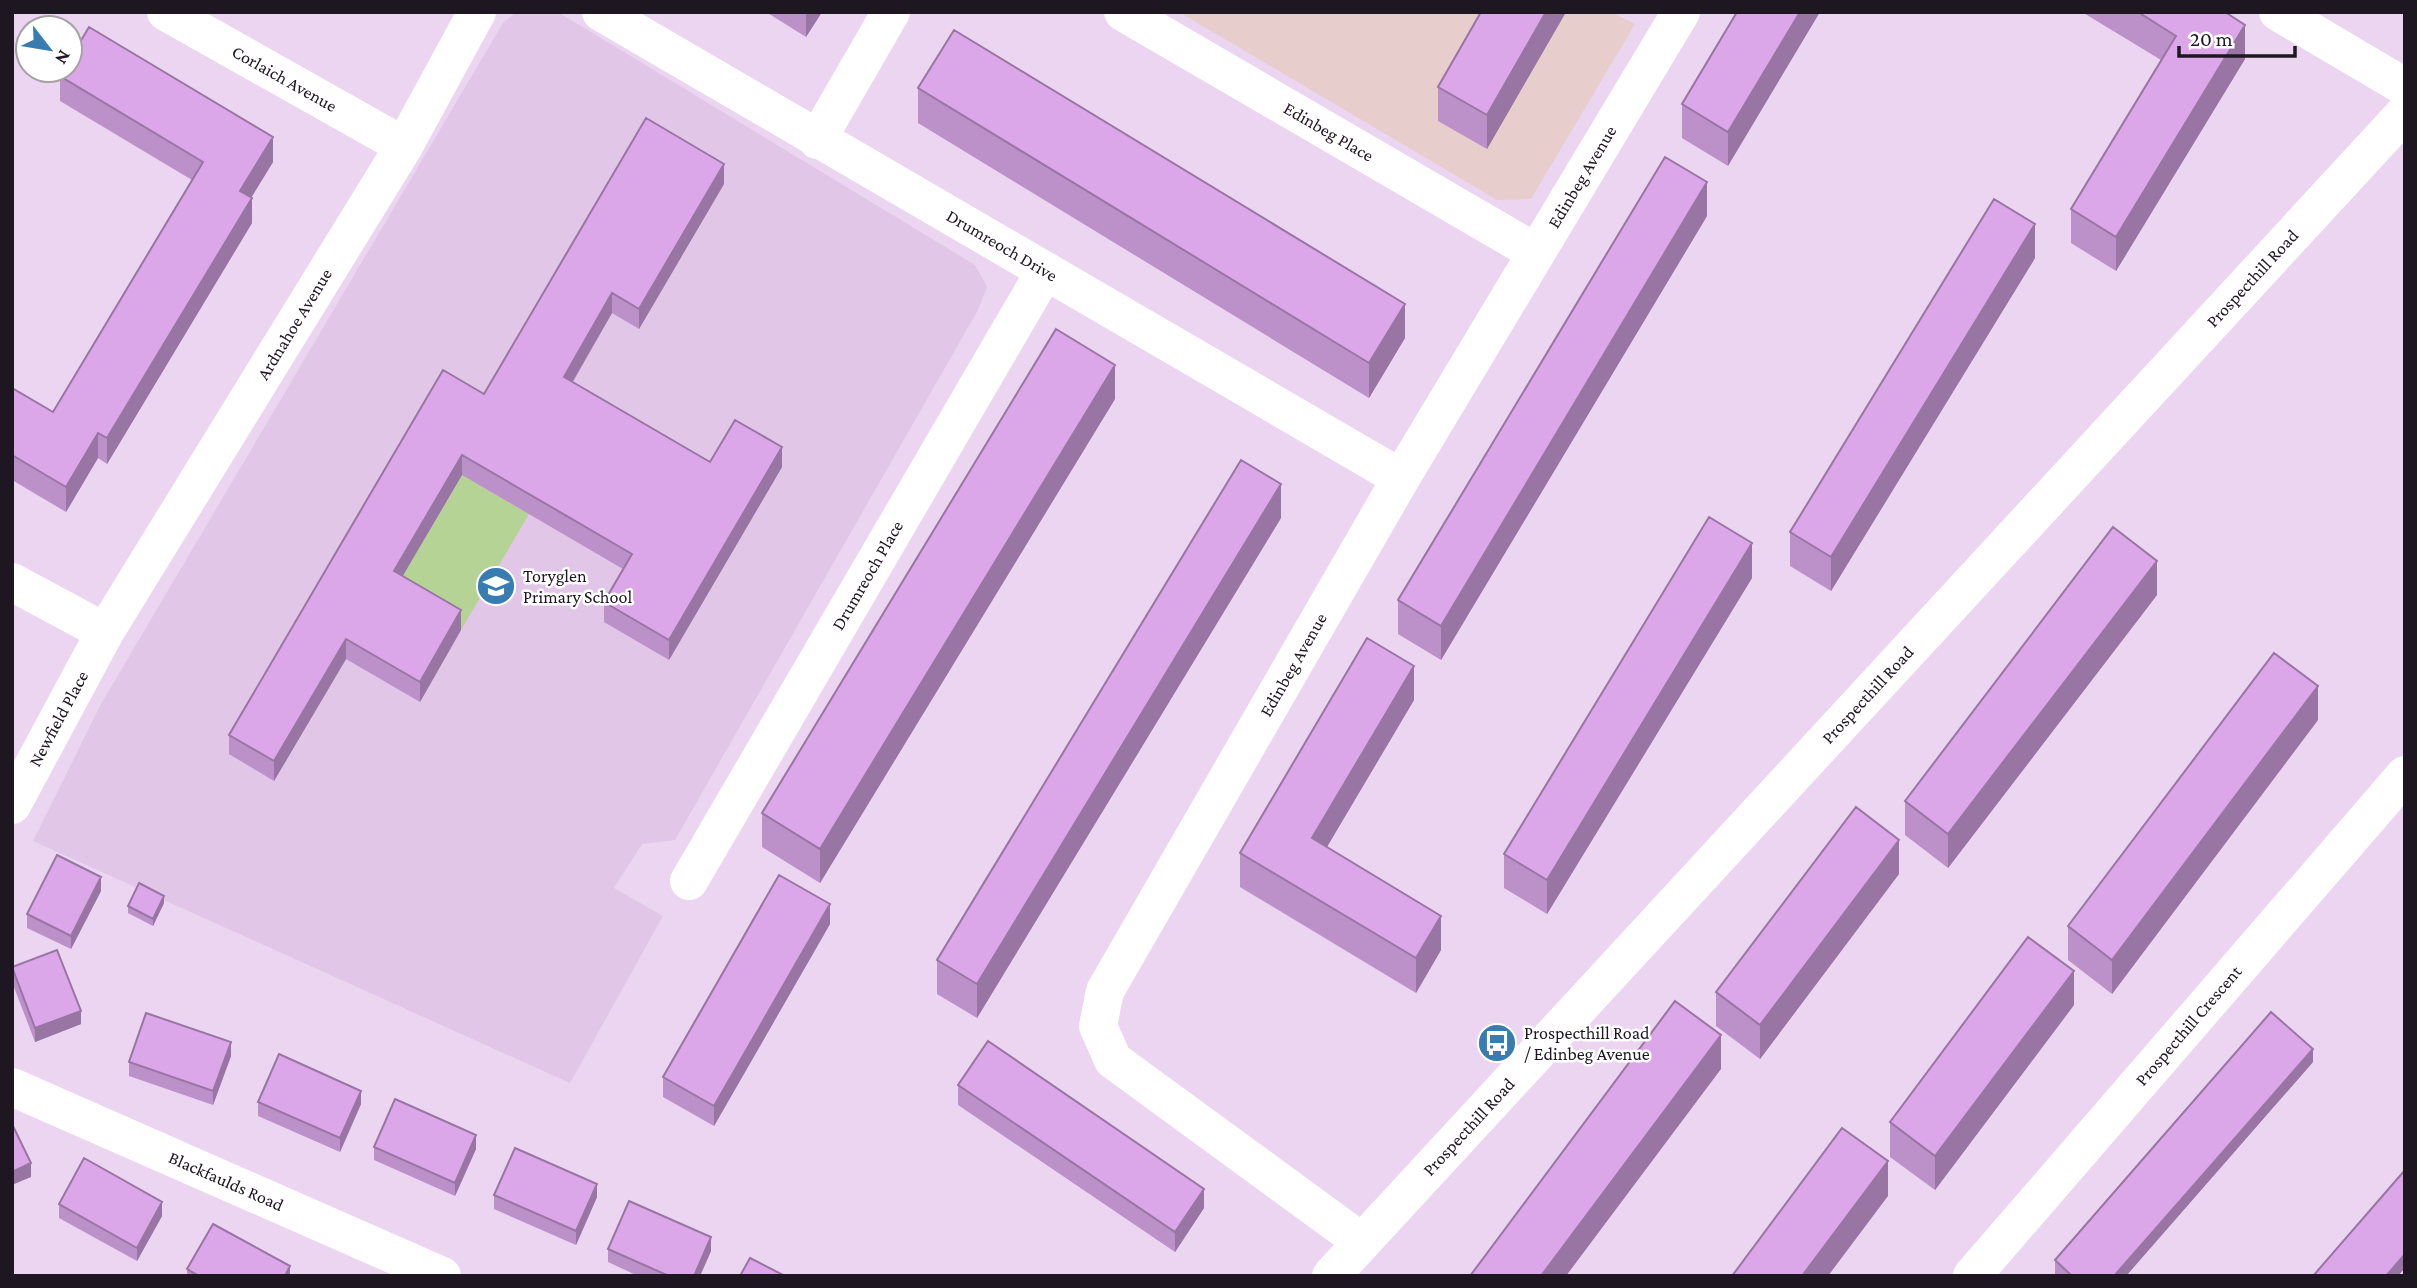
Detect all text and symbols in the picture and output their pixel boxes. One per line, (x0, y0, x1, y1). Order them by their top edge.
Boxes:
north arrow (14, 14, 84, 84)
scale bar (2179, 14, 2294, 58)
text: 20 m (2190, 27, 2233, 51)
street label: Corlaich Avenue (229, 41, 340, 116)
text: N (51, 47, 75, 68)
street label: Edinbeg Place (1280, 98, 1377, 166)
street label: Edinbeg Avenue (1544, 122, 1620, 232)
street label: Drumreoch Drive (943, 205, 1061, 286)
street label: Prospecthill Road (2202, 225, 2303, 331)
street label: Ardnahoe Avenue (253, 265, 336, 383)
street label: Drumreoch Place (828, 517, 907, 633)
school or university icon: Toryglen Primary School (475, 565, 517, 607)
place label: Toryglen Primary School (523, 566, 632, 607)
street label: Edinbeg Avenue (1256, 609, 1331, 720)
street label: Prospecthill Road (1818, 642, 1918, 748)
street label: Newfield Place (25, 667, 92, 770)
street label: Prospecthill Crescent (2131, 961, 2246, 1090)
bus stop icon: Prospecthill Road / Edinbeg Avenue (1476, 1022, 1518, 1064)
place label: Prospecthill Road / Edinbeg Avenue (1524, 1023, 1650, 1064)
street label: Prospecthill Road (1419, 1074, 1519, 1180)
street label: Blackfaulds Road (166, 1147, 287, 1215)

